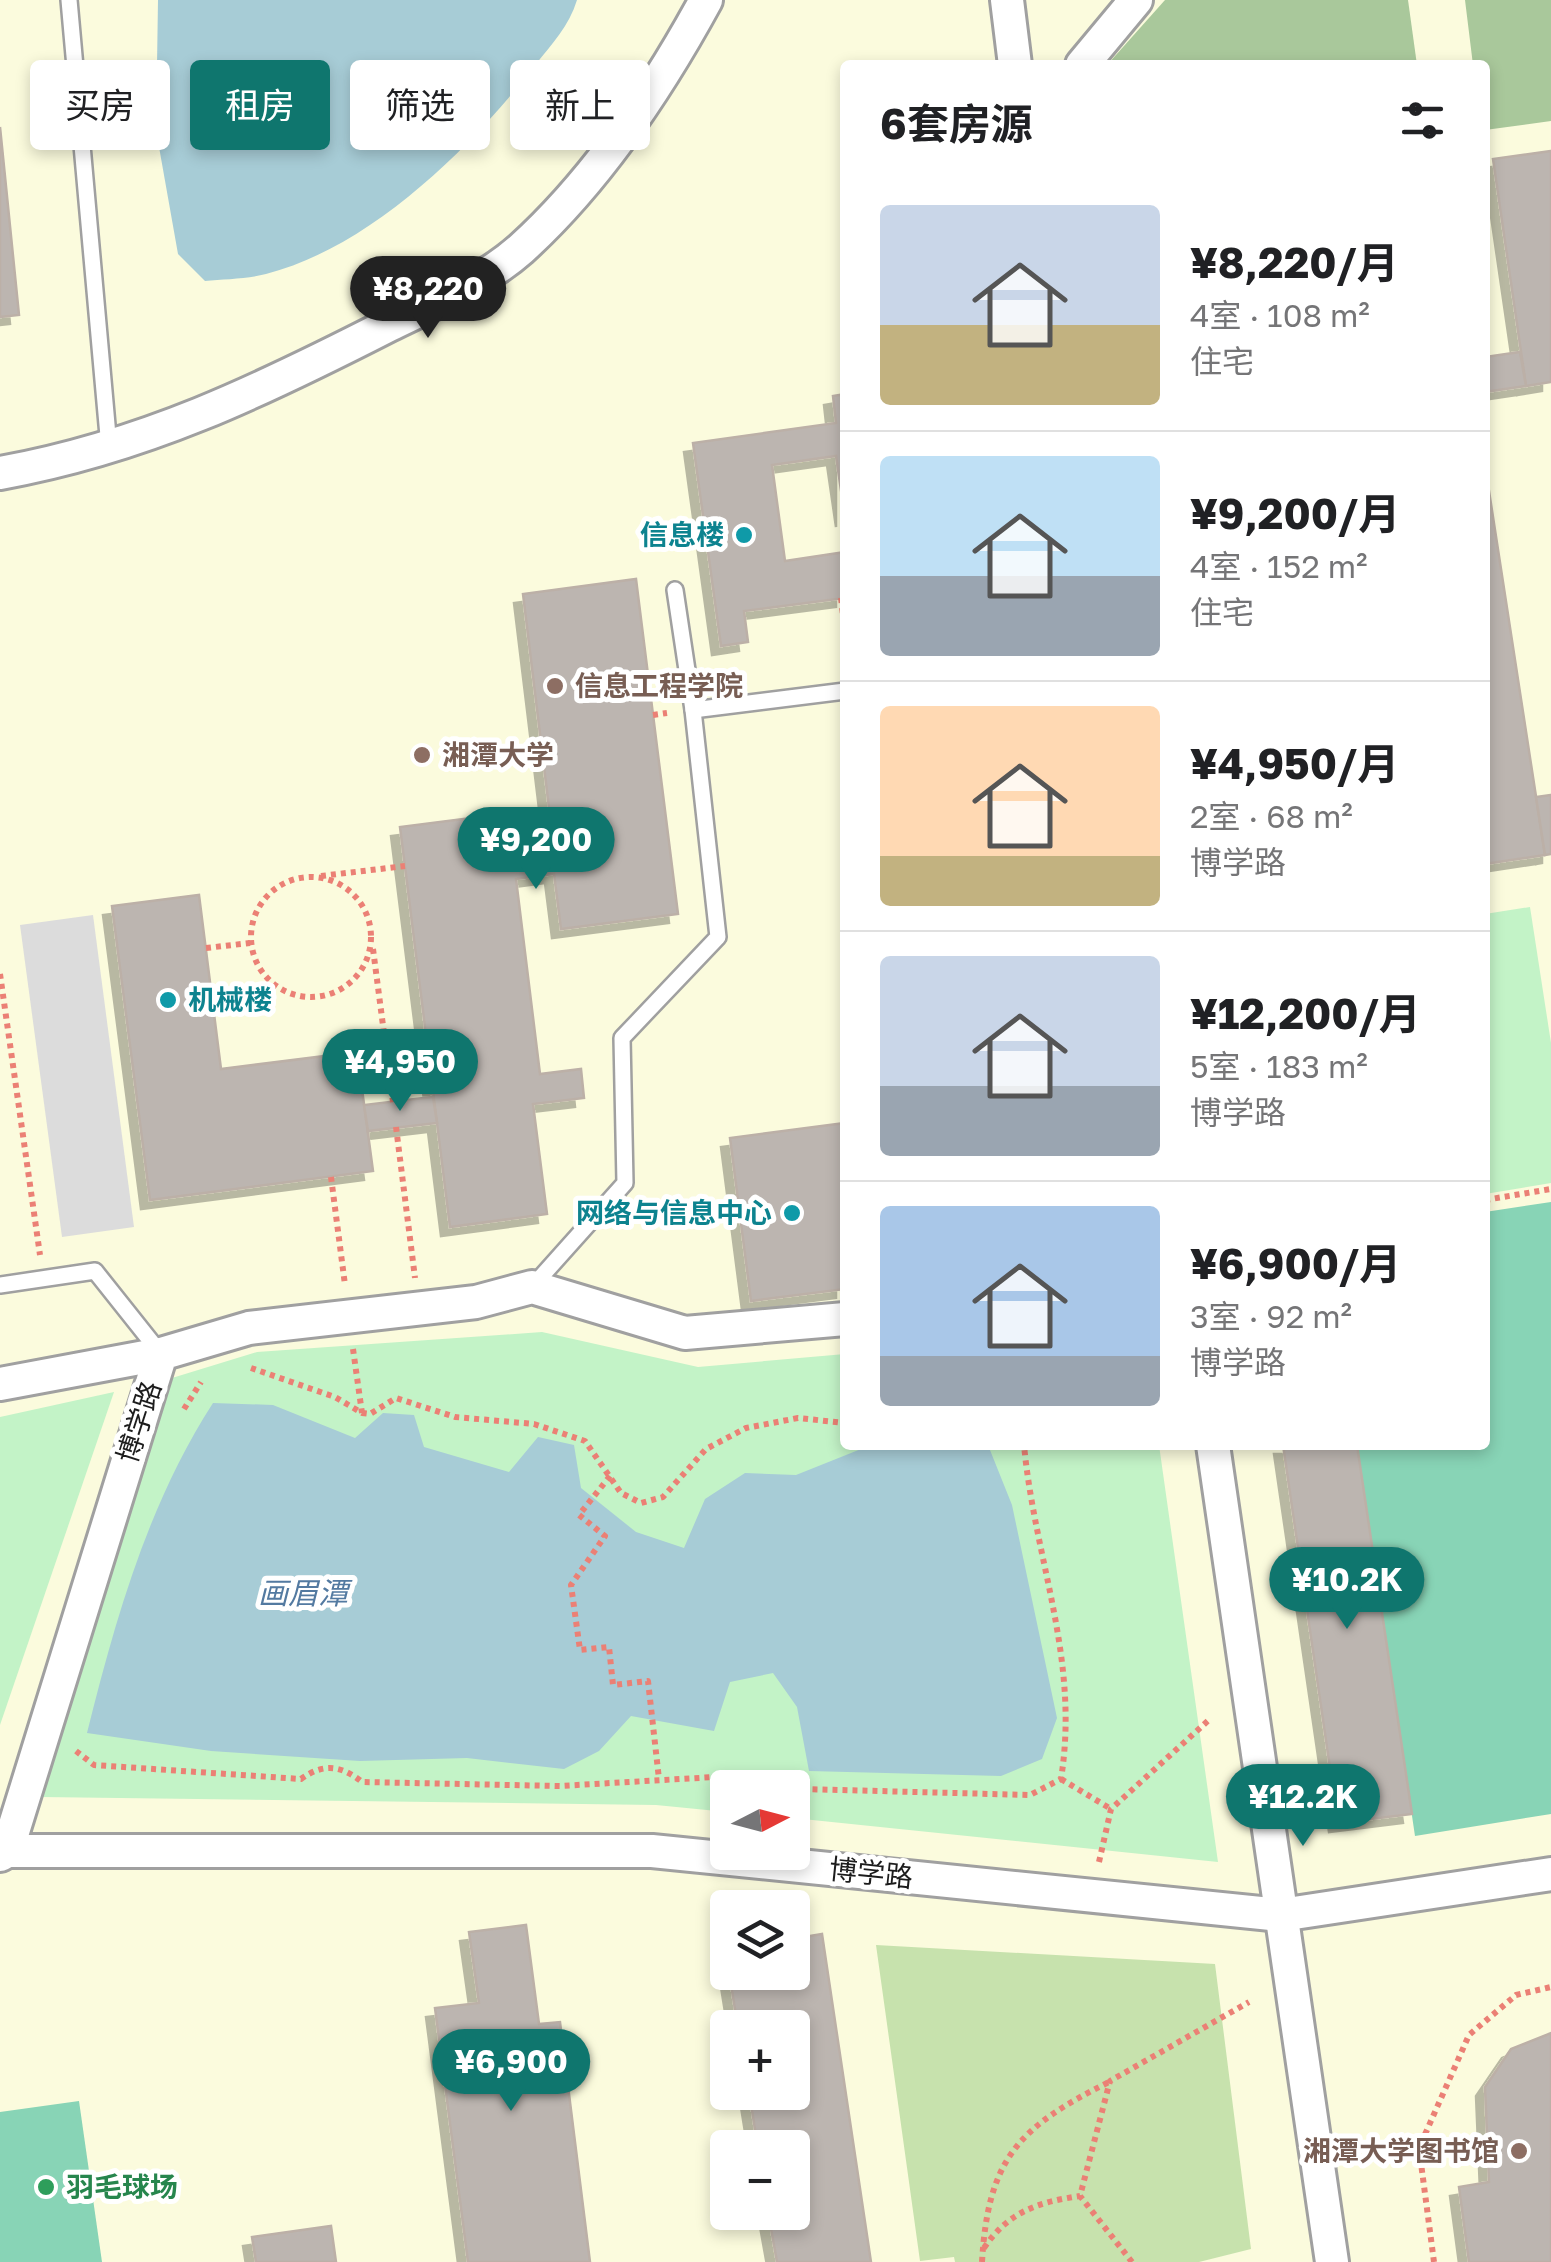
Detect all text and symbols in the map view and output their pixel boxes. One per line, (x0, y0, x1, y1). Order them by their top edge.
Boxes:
chip: 买房 (30, 60, 170, 150)
chip: 租房 (190, 60, 330, 150)
chip: 筛选 (350, 60, 490, 150)
chip: 新上 (510, 60, 650, 150)
icon: filters (1395, 93, 1450, 148)
text: 6套房源 (880, 98, 1033, 148)
text: ¥8,220/月 (1190, 237, 1399, 287)
icon: home (960, 245, 1080, 365)
pin: ¥8,220 (347, 256, 509, 341)
text: ¥8,220 (372, 269, 484, 307)
text: 4室 · 108 m² (1190, 296, 1370, 334)
text: 住宅 (1190, 342, 1254, 380)
text: ¥9,200/月 (1190, 488, 1400, 538)
icon: home (960, 496, 1080, 616)
place label: 信息楼 (640, 518, 724, 551)
marker: 信息楼 (733, 524, 755, 546)
text: 4室 · 152 m² (1190, 547, 1368, 585)
text: 住宅 (1190, 593, 1254, 631)
place label: 信息工程学院 (575, 669, 743, 702)
marker: 信息工程学院 (544, 675, 566, 697)
place label: 湘潭大学 (442, 738, 554, 771)
text: ¥4,950/月 (1190, 738, 1399, 788)
marker: 湘潭大学 (411, 744, 433, 766)
icon: home (960, 746, 1080, 866)
text: 2室 · 68 m² (1190, 797, 1353, 835)
pin: ¥9,200 (455, 807, 617, 892)
text: ¥9,200 (480, 820, 592, 858)
text: 博学路 (1190, 843, 1286, 881)
place label: 机械楼 (188, 983, 272, 1016)
text: ¥12,200/月 (1190, 988, 1421, 1038)
marker: 机械楼 (157, 989, 179, 1011)
icon: home (960, 996, 1080, 1116)
pin: ¥4,950 (319, 1029, 481, 1114)
text: ¥4,950 (344, 1042, 456, 1080)
text: 5室 · 183 m² (1190, 1047, 1368, 1085)
text: 博学路 (1190, 1093, 1286, 1131)
place label: 网络与信息中心 (576, 1196, 772, 1229)
marker: 网络与信息中心 (781, 1202, 803, 1224)
text: ¥6,900/月 (1190, 1238, 1401, 1288)
icon: home (960, 1246, 1080, 1366)
text: 3室 · 92 m² (1190, 1297, 1352, 1335)
text: 博学路 (1190, 1343, 1286, 1381)
street label: 博学路 (110, 1377, 167, 1467)
pin: ¥10.2K (1266, 1547, 1428, 1632)
text: ¥10.2K (1291, 1560, 1403, 1598)
water label: 画眉潭 (258, 1575, 353, 1611)
pin: ¥12.2K (1222, 1764, 1384, 1849)
north arrow (710, 1770, 810, 1870)
map controls (710, 1770, 810, 2230)
text: ¥12.2K (1248, 1777, 1358, 1815)
street label: 博学路 (828, 1852, 915, 1893)
button: layers (710, 1890, 810, 1990)
button: + (710, 2010, 810, 2110)
pin: ¥6,900 (430, 2029, 592, 2114)
text: ¥6,900 (454, 2042, 568, 2080)
button: − (710, 2130, 810, 2230)
place label: 湘潭大学图书馆 (1303, 2134, 1499, 2167)
marker: 湘潭大学图书馆 (1508, 2140, 1530, 2162)
place label: 羽毛球场 (66, 2170, 178, 2203)
marker: 羽毛球场 (35, 2176, 57, 2198)

